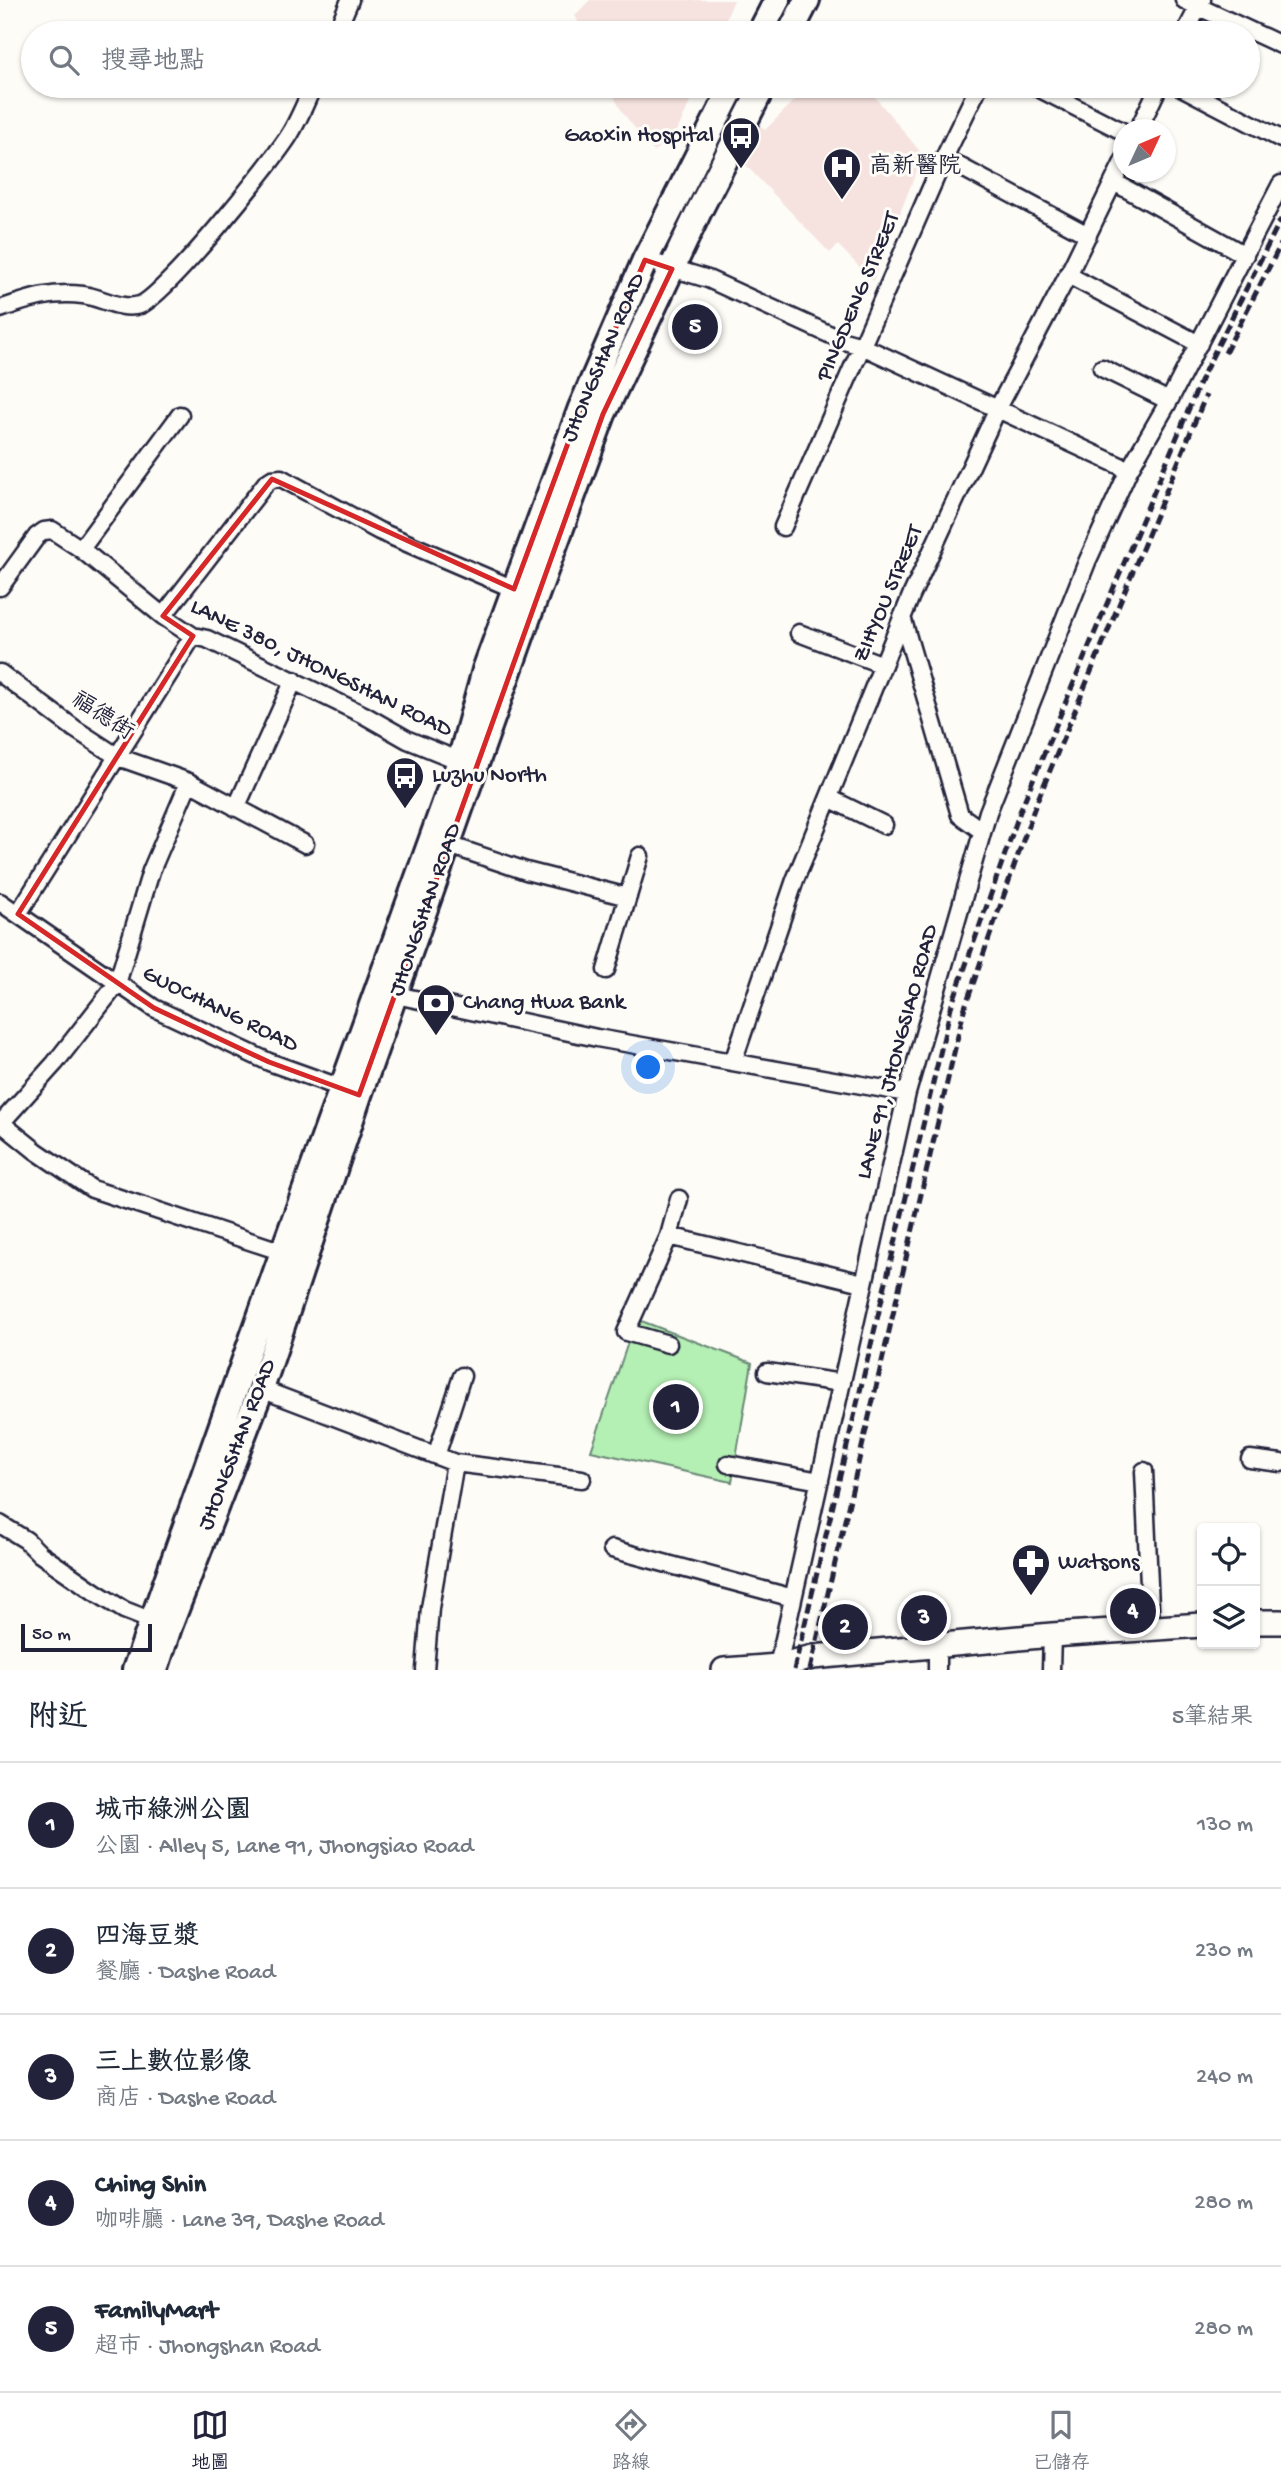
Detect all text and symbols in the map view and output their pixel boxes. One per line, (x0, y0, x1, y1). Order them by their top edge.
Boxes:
search box (21, 21, 1260, 98)
icon: search (45, 41, 83, 79)
text: 搜尋地點 (101, 48, 205, 79)
bus stop icon: Gaoxin Hospital (720, 115, 762, 170)
north arrow (1113, 119, 1176, 182)
place label: Gaoxin Hospital (564, 123, 714, 150)
hospital icon: 高新醫院 (821, 146, 863, 201)
place label: 高新醫院 (869, 152, 961, 181)
street label: PINGDENG STREET (811, 207, 907, 387)
street label: JHONGSHAN ROAD (556, 269, 652, 447)
pin: 5 (672, 301, 718, 353)
street label: ZIHYOU STREET (848, 521, 930, 666)
street label: LANE 380, JHONGSHAN ROAD (186, 594, 457, 745)
street label: 福德街 (66, 686, 139, 747)
bus stop icon: Luzhu North (384, 755, 426, 810)
place label: Luzhu North (432, 763, 547, 790)
street label: JHONGSHAN ROAD (384, 819, 469, 1000)
street label: LANE 91, JHONGSIAO ROAD (851, 921, 945, 1182)
street label: GUOCHANG ROAD (138, 961, 303, 1060)
bank icon: Chang Hwa Bank (415, 982, 457, 1037)
place label: Chang Hwa Bank (463, 990, 628, 1017)
your location (631, 1050, 665, 1084)
street label: JHONGSHAN ROAD (193, 1355, 283, 1534)
pin: 1 (653, 1381, 699, 1433)
map controls (1197, 1523, 1260, 1649)
button: locate (1197, 1523, 1260, 1586)
pharmacy icon: Watsons (1010, 1542, 1052, 1597)
place label: Watsons (1058, 1550, 1140, 1577)
pin: 4 (1110, 1585, 1156, 1637)
button: layers (1197, 1586, 1260, 1649)
pin: 3 (901, 1592, 947, 1644)
pin: 2 (822, 1601, 868, 1653)
scale bar (21, 1621, 152, 1653)
text: 50 m (32, 1624, 71, 1647)
text: 附近 (28, 1702, 88, 1737)
text: 5筆結果 (1172, 1705, 1253, 1732)
text: 城市綠洲公園 (95, 1797, 251, 1828)
text: 1 (46, 1812, 56, 1839)
text: 130 m (1197, 1812, 1253, 1839)
text: 公園 · Alley 5, Lane 91, Jhongsiao Road (95, 1834, 473, 1861)
text: 四海豆漿 (95, 1923, 199, 1954)
text: 2 (45, 1938, 57, 1965)
text: 230 m (1195, 1938, 1253, 1965)
text: 餐廳 · Dashe Road (95, 1960, 275, 1987)
text: 三上數位影像 (95, 2049, 251, 2080)
text: 3 (45, 2064, 57, 2091)
text: 240 m (1196, 2064, 1253, 2091)
text: 商店 · Dashe Road (95, 2086, 275, 2113)
text: Ching Shin (95, 2171, 206, 2202)
text: 4 (46, 2190, 56, 2217)
text: 280 m (1194, 2190, 1253, 2217)
text: 咖啡廳 · Lane 39, Dashe Road (95, 2208, 384, 2235)
text: FamilyMart (95, 2297, 218, 2328)
text: 5 (45, 2316, 57, 2343)
text: 280 m (1194, 2316, 1253, 2343)
text: 超市 · Jhongshan Road (95, 2334, 320, 2361)
tab: 地圖 (191, 2406, 229, 2476)
tab: 路線 (612, 2406, 650, 2476)
tab: 已儲存 (1033, 2406, 1090, 2476)

